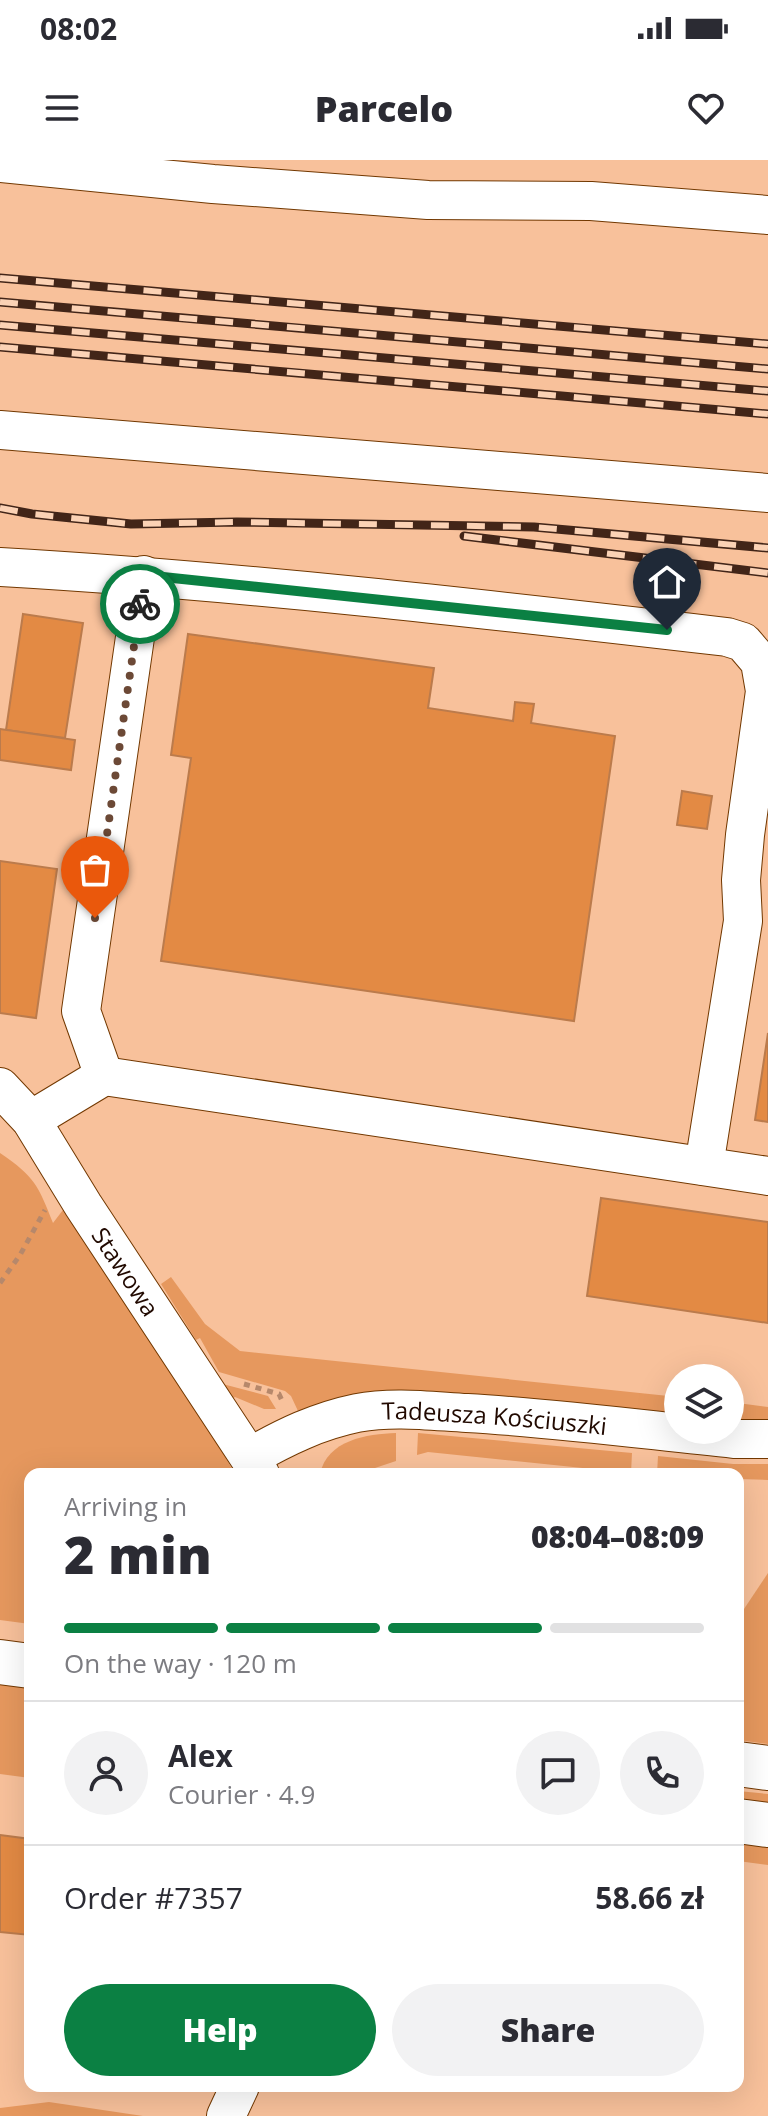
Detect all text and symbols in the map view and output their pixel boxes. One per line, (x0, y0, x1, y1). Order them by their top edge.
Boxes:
text: 08:02 (40, 8, 117, 49)
text: Parcelo (315, 84, 453, 133)
icon: menu (40, 86, 84, 130)
icon: heart (684, 86, 728, 130)
pin (633, 548, 701, 630)
icon: home (645, 560, 689, 604)
courier (100, 564, 180, 644)
icon: bike (118, 582, 162, 626)
pin (61, 836, 129, 918)
icon: bag (73, 848, 117, 892)
street label: Stawowa (85, 1220, 168, 1322)
map controls (664, 1364, 744, 1444)
button: layers (664, 1364, 744, 1444)
street label: Tadeusza Kościuszki (381, 1393, 609, 1442)
text: Arriving in (64, 1488, 187, 1524)
text: 08:04–08:09 (531, 1516, 704, 1557)
text: 2 min (64, 1518, 212, 1589)
text: On the way · 120 m (64, 1645, 297, 1681)
button: person (64, 1731, 148, 1815)
button: chat (516, 1731, 600, 1815)
button: phone (620, 1731, 704, 1815)
text: Alex (168, 1735, 233, 1776)
text: Courier · 4.9 (168, 1776, 315, 1812)
text: Order #7357 (64, 1877, 243, 1918)
text: 58.66 zł (595, 1877, 704, 1918)
button: Help (64, 1984, 376, 2076)
button: Share (392, 1984, 704, 2076)

